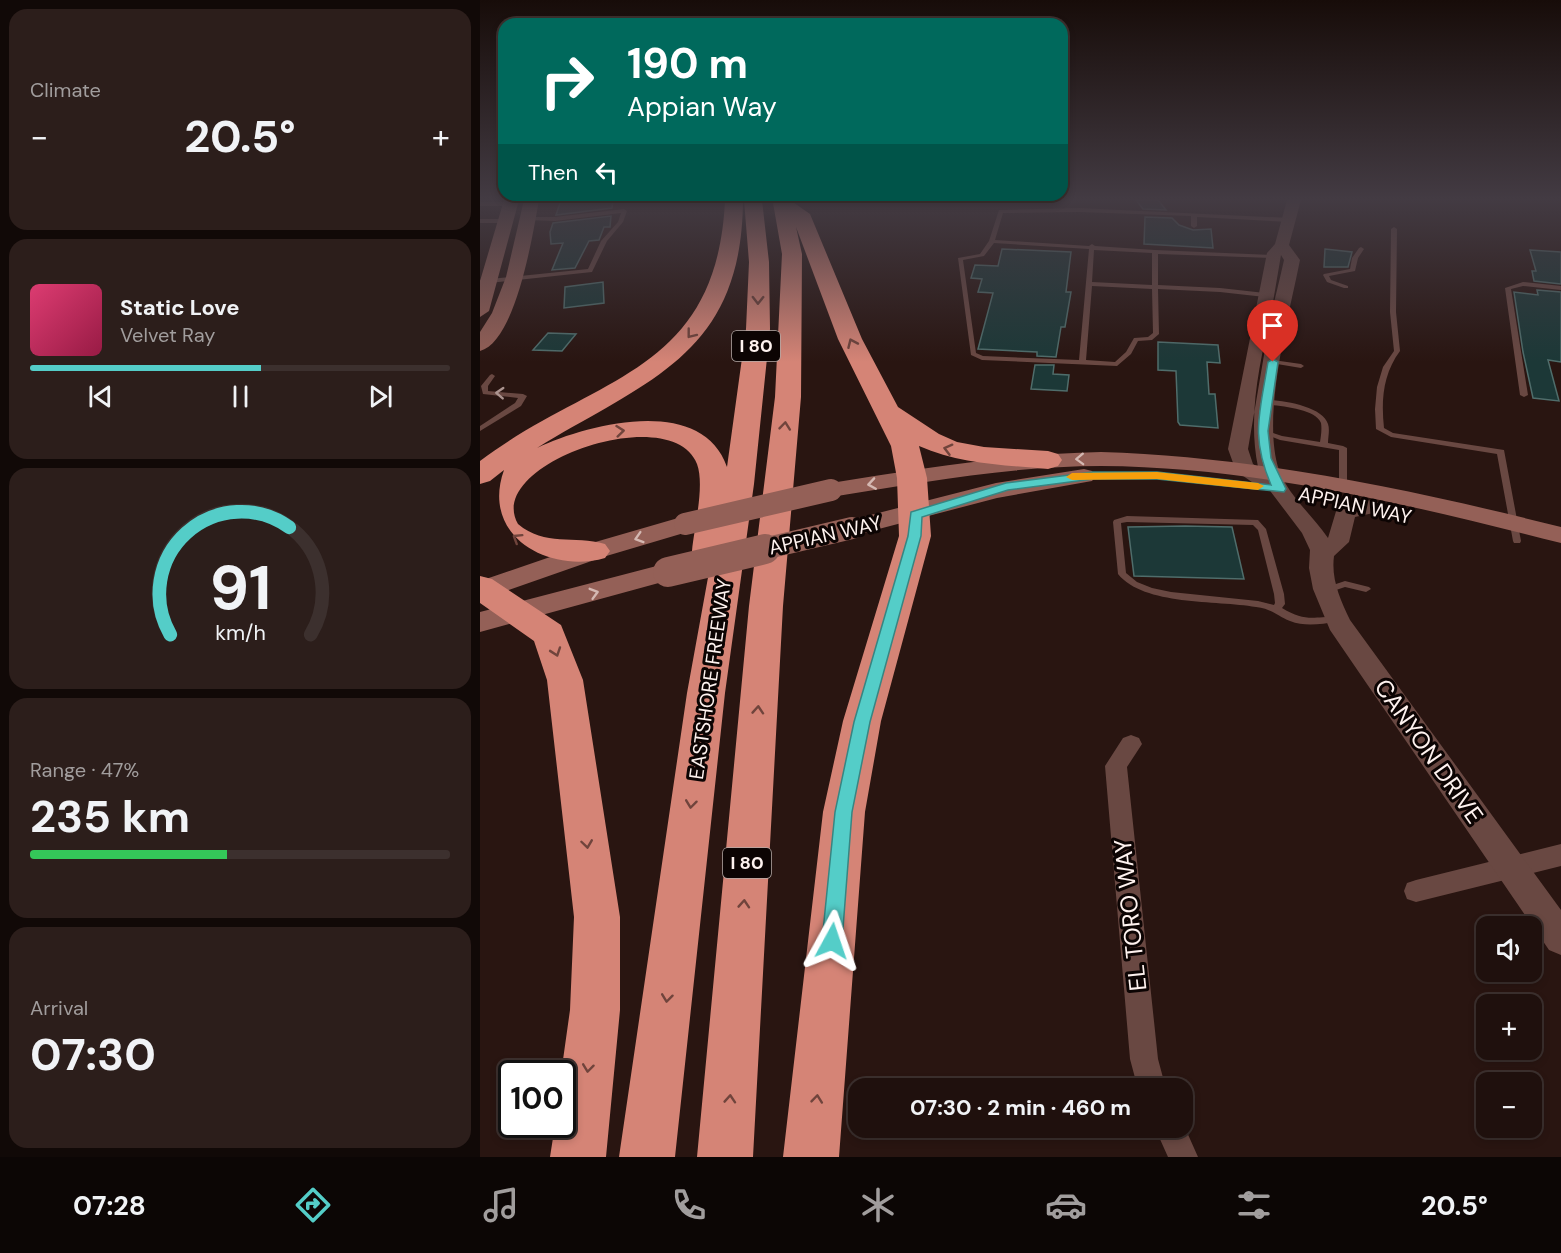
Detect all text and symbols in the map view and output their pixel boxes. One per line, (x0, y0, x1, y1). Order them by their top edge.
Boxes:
text: 190 m (627, 36, 748, 91)
icon: right (528, 42, 606, 120)
text: Climate (30, 77, 101, 103)
text: Appian Way (627, 89, 777, 124)
text: 20.5° (184, 107, 296, 166)
text: − (30, 115, 48, 158)
text: + (432, 115, 450, 158)
icon: left (590, 156, 623, 189)
text: Then (528, 158, 578, 187)
text: Static Love (120, 293, 240, 322)
one-way arrow (752, 296, 764, 305)
pin (1247, 300, 1298, 362)
icon: arrive (1256, 309, 1289, 342)
text: Velvet Ray (120, 322, 215, 348)
one-way arrow (688, 327, 699, 338)
road number: I 80 (732, 331, 780, 361)
one-way arrow (848, 338, 860, 349)
icon: previous (84, 380, 117, 413)
icon: pause (224, 380, 257, 413)
icon: next (364, 380, 397, 413)
one-way arrow (496, 387, 505, 400)
one-way arrow (778, 422, 791, 431)
one-way arrow (616, 425, 625, 438)
one-way arrow (943, 443, 953, 456)
one-way arrow (1075, 453, 1084, 466)
one-way arrow (867, 477, 876, 489)
street label: APPIAN WAY (1296, 480, 1414, 530)
street label: APPIAN WAY (766, 509, 884, 561)
one-way arrow (634, 531, 645, 543)
one-way arrow (513, 534, 523, 546)
text: 91 (209, 548, 271, 629)
street label: EASTSHORE FREEWAY (683, 577, 737, 781)
one-way arrow (588, 588, 599, 600)
text: km/h (215, 620, 265, 648)
one-way arrow (548, 646, 561, 657)
street label: CANYON DRIVE (1368, 673, 1490, 829)
one-way arrow (752, 705, 765, 714)
text: Range · 47% (30, 757, 139, 783)
text: 235 km (30, 787, 190, 846)
one-way arrow (686, 800, 698, 809)
street label: EL TORO WAY (1107, 837, 1153, 993)
one-way arrow (581, 840, 593, 849)
road number: I 80 (723, 848, 771, 878)
one-way arrow (737, 900, 750, 909)
position arrow (800, 909, 864, 973)
map controls (1476, 916, 1542, 1138)
button: sound (1476, 916, 1542, 982)
one-way arrow (661, 993, 674, 1002)
button: + (1476, 994, 1542, 1060)
text: Arrival (30, 995, 88, 1021)
text: 07:30 (30, 1025, 156, 1084)
speed limit sign: 100 (498, 1060, 576, 1138)
one-way arrow (582, 1064, 595, 1073)
button: − (1476, 1072, 1542, 1138)
text: 07:30 · 2 min · 460 m (910, 1093, 1131, 1122)
one-way arrow (723, 1094, 736, 1103)
one-way arrow (810, 1094, 823, 1103)
icon: directions (292, 1184, 334, 1226)
icon: music (480, 1184, 522, 1226)
icon: phone (668, 1184, 710, 1226)
icon: climate (857, 1184, 899, 1226)
icon: car (1045, 1184, 1087, 1226)
icon: filters (1233, 1184, 1275, 1226)
text: 07:28 (73, 1188, 146, 1223)
text: 20.5° (1421, 1188, 1488, 1223)

